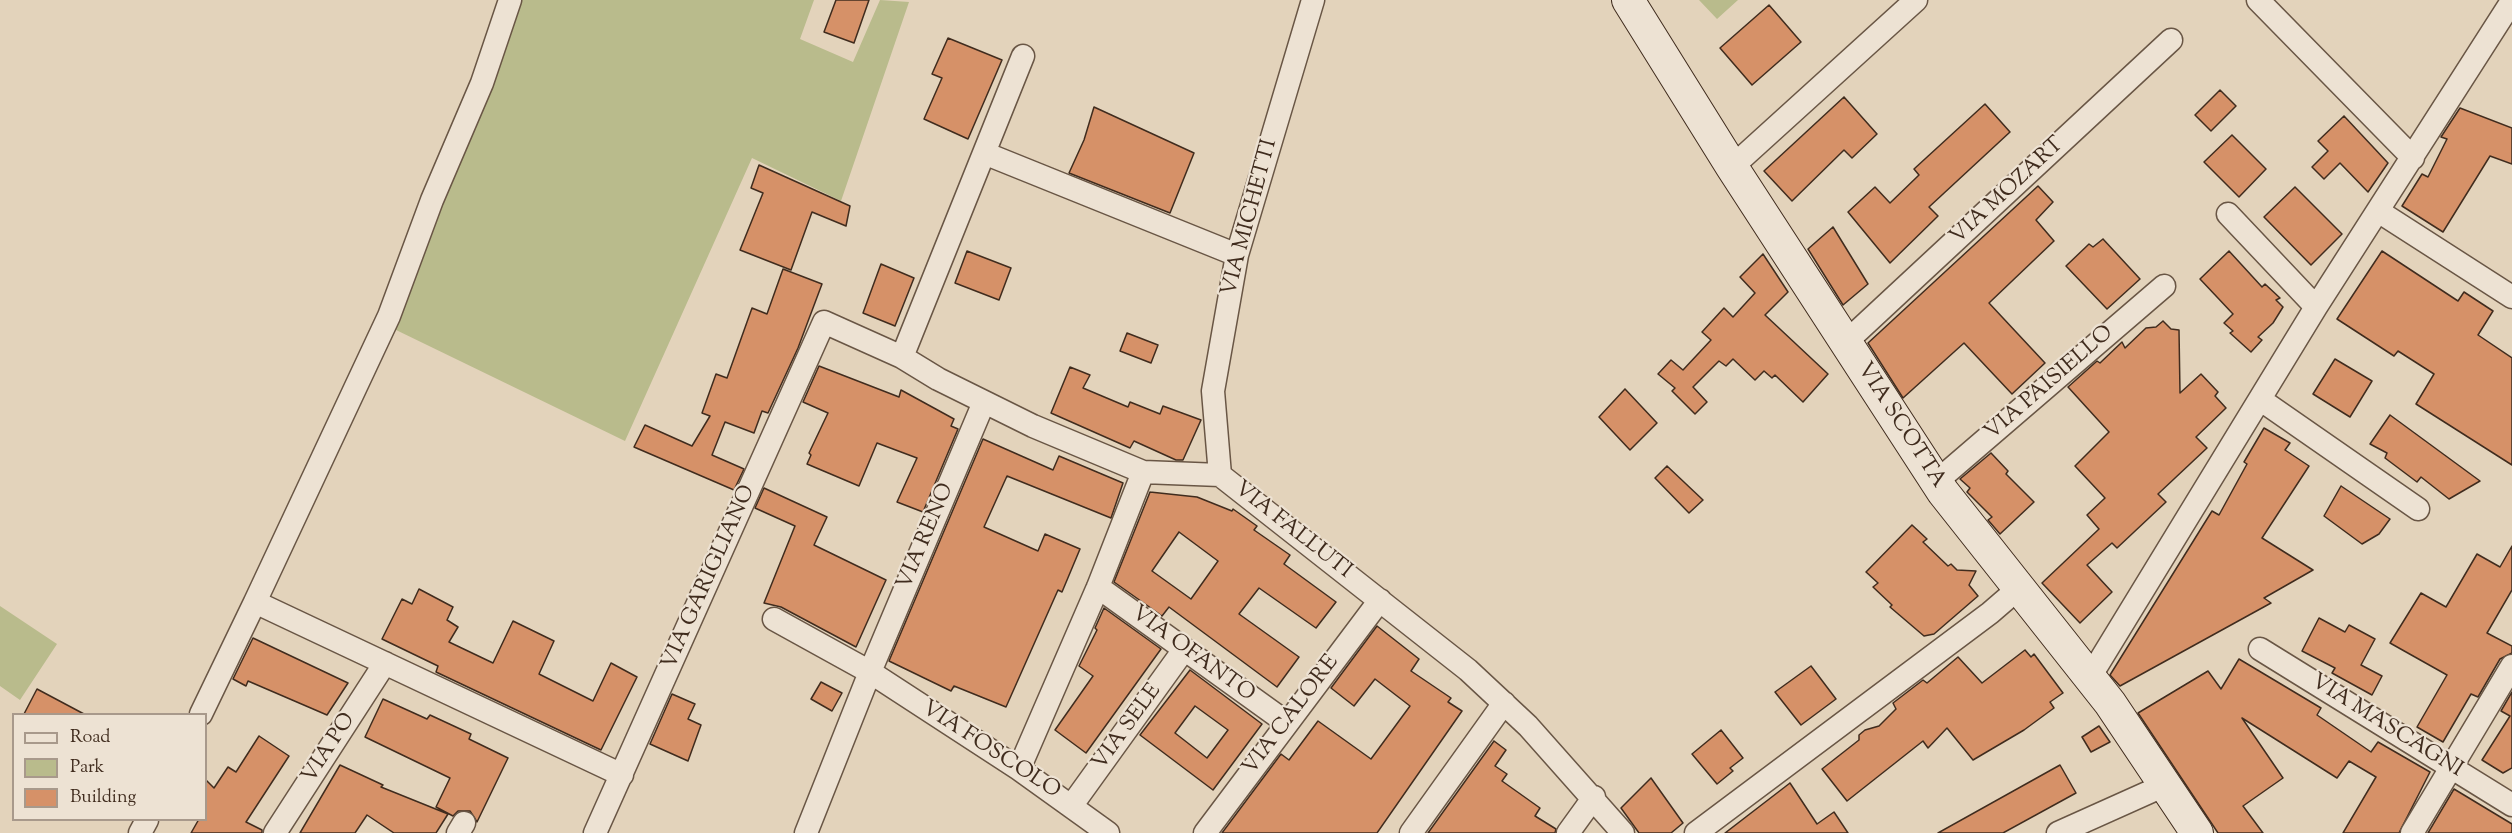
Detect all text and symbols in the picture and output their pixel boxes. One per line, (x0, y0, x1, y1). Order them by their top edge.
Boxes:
street label: VIA MOZART (1946, 133, 2070, 251)
street label: VIA MICHETTI (1217, 137, 1285, 299)
street label: VIA PAISIELLO (1980, 321, 2120, 447)
street label: VIA SCOTTA (1850, 358, 1950, 494)
street label: VIA FALLUTI (1228, 477, 1356, 585)
street label: VIA RENO (893, 480, 961, 594)
street label: VIA GARIGLIANO (657, 482, 763, 674)
street label: VIA OFANTO (1125, 601, 1259, 709)
street label: VIA CALORE (1238, 651, 1346, 781)
street label: VIA MASCAGNI (2305, 670, 2467, 784)
street label: VIA SELE (1088, 680, 1168, 776)
street label: VIA FOSCOLO (916, 696, 1064, 806)
street label: VIA PO (297, 709, 363, 789)
legend (12, 713, 207, 821)
text: Road (70, 725, 110, 751)
text: Park (70, 755, 104, 781)
text: Building (70, 785, 136, 811)

